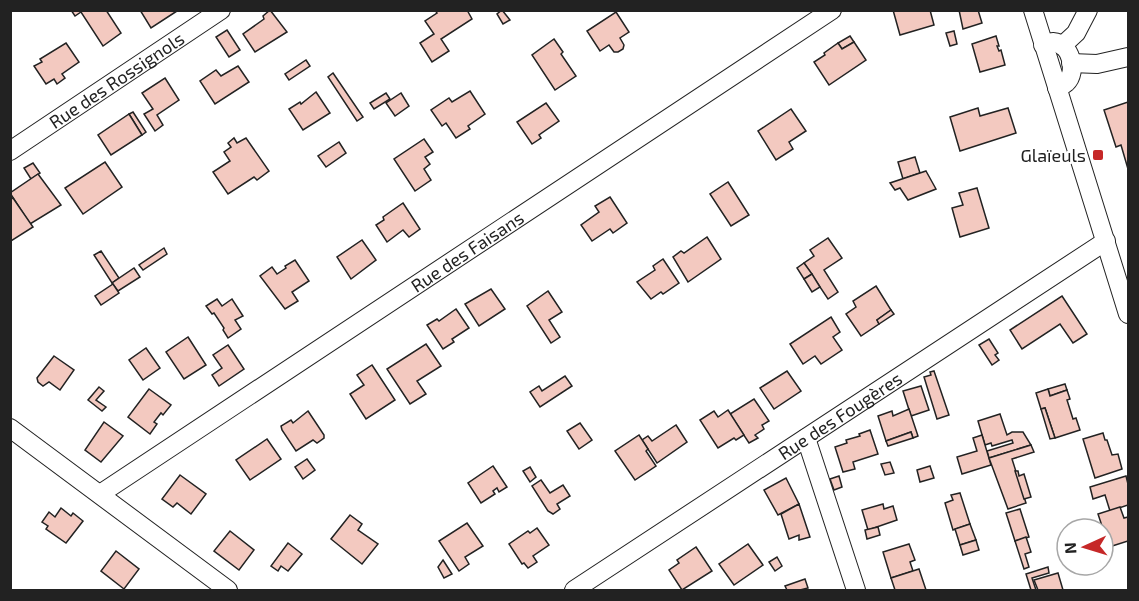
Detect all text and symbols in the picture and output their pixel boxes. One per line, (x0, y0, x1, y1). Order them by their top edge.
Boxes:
street label: Rue des Rossignols (45, 27, 188, 133)
place label: Glaïeuls (1021, 144, 1086, 166)
marker: Glaïeuls (1091, 148, 1105, 162)
street label: Rue des Faisans (406, 206, 528, 297)
street label: Rue des Fougères (774, 367, 906, 464)
north arrow (1055, 517, 1115, 577)
text: N (1060, 542, 1079, 555)

